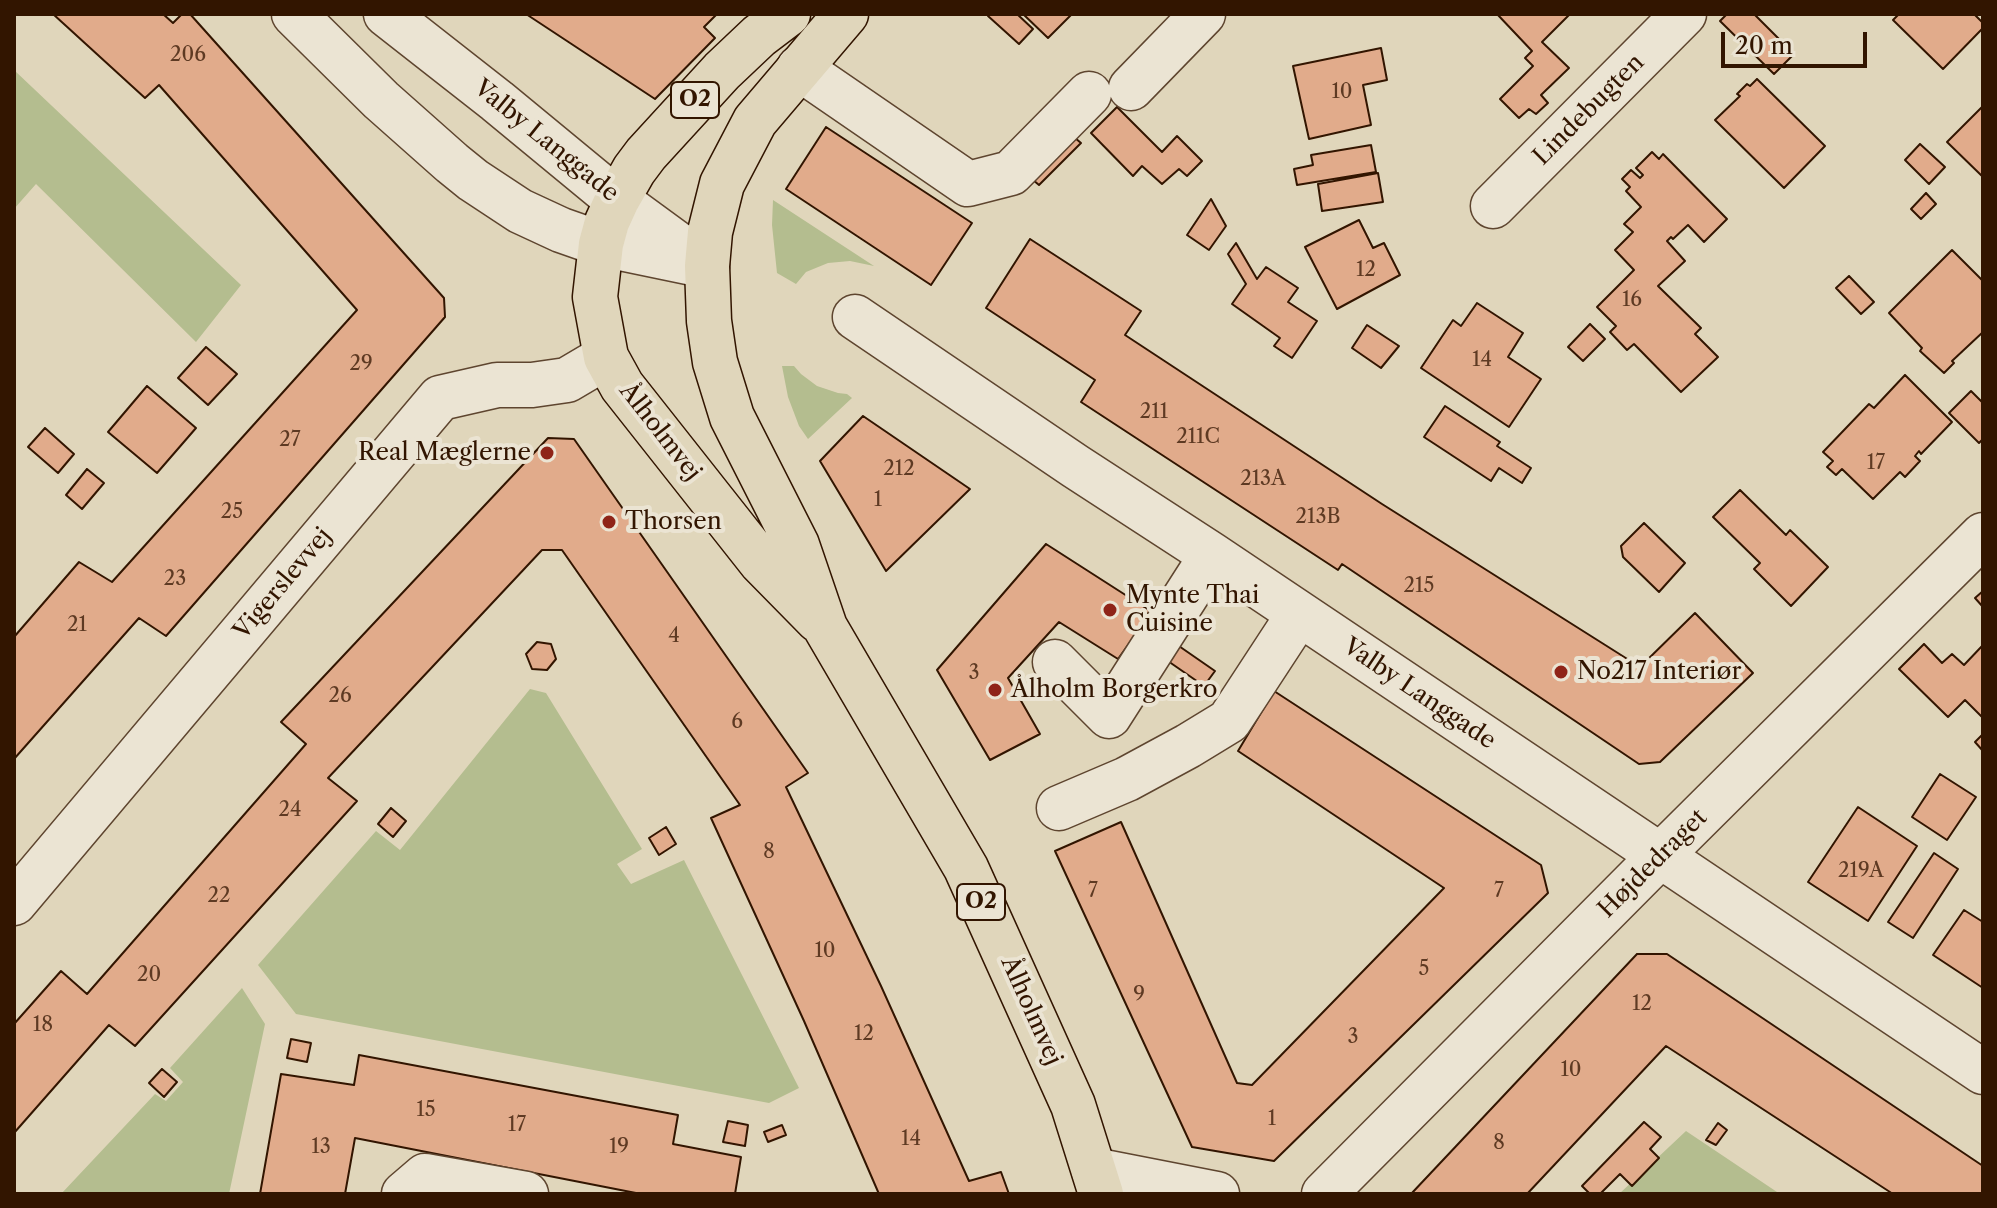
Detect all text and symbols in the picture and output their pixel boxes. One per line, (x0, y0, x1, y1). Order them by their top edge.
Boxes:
scale bar (1725, 16, 1871, 66)
text: 20 m (1735, 31, 1793, 60)
house number: 206 (170, 43, 206, 67)
street label: Lindebugten (1528, 49, 1650, 171)
street label: Valby Langgade (468, 74, 624, 208)
house number: 10 (1331, 80, 1353, 104)
road number: O2 (671, 82, 719, 118)
house number: 12 (1356, 258, 1376, 282)
house number: 16 (1622, 288, 1642, 312)
house number: 14 (1472, 348, 1492, 372)
house number: 29 (349, 352, 373, 376)
street label: Ålholmvej (613, 377, 707, 487)
house number: 211 (1140, 400, 1168, 424)
house number: 211C (1176, 425, 1220, 449)
house number: 27 (279, 428, 301, 452)
place label: Real Mæglerne (358, 439, 531, 467)
marker: Real Mæglerne (538, 444, 556, 462)
house number: 17 (1867, 451, 1885, 475)
house number: 212 (883, 457, 915, 481)
house number: 213A (1240, 467, 1286, 491)
house number: 1 (874, 488, 882, 512)
house number: 25 (221, 500, 243, 524)
house number: 213B (1296, 505, 1340, 529)
place label: Thorsen (625, 508, 722, 536)
marker: Thorsen (600, 513, 618, 531)
street label: Vigerslevvej (228, 522, 338, 646)
house number: 23 (164, 567, 186, 591)
house number: 215 (1404, 574, 1434, 598)
place label: Mynte Thai Cuisine (1126, 582, 1259, 638)
marker: Mynte Thai Cuisine (1101, 601, 1119, 619)
house number: 21 (67, 613, 87, 637)
house number: 4 (668, 624, 680, 648)
street label: Valby Langgade (1337, 632, 1501, 756)
place label: No217 Interiør (1577, 658, 1742, 686)
house number: 3 (968, 661, 980, 685)
marker: No217 Interiør (1552, 663, 1570, 681)
place label: Ålholm Borgerkro (1011, 676, 1217, 704)
marker: Ålholm Borgerkro (986, 681, 1004, 699)
house number: 26 (328, 684, 352, 708)
house number: 6 (731, 710, 743, 734)
house number: 24 (278, 798, 302, 822)
street label: Højdedraget (1593, 804, 1713, 924)
house number: 8 (763, 840, 775, 864)
house number: 219A (1838, 859, 1884, 883)
house number: 7 (1088, 879, 1098, 903)
house number: 7 (1494, 879, 1504, 903)
house number: 22 (208, 884, 230, 908)
road number: O2 (957, 884, 1005, 920)
house number: 10 (814, 939, 836, 963)
street label: Ålholmvej (994, 952, 1068, 1070)
house number: 5 (1419, 957, 1429, 981)
house number: 20 (137, 963, 161, 987)
house number: 9 (1133, 983, 1145, 1007)
house number: 12 (1632, 992, 1652, 1016)
house number: 18 (33, 1013, 53, 1037)
house number: 12 (854, 1022, 874, 1046)
house number: 3 (1347, 1025, 1359, 1049)
house number: 10 (1560, 1058, 1582, 1082)
house number: 15 (416, 1098, 436, 1122)
house number: 1 (1268, 1107, 1276, 1131)
house number: 17 (508, 1113, 526, 1137)
house number: 14 (901, 1127, 921, 1151)
house number: 8 (1493, 1131, 1505, 1155)
house number: 13 (311, 1135, 331, 1159)
house number: 19 (609, 1135, 629, 1159)

